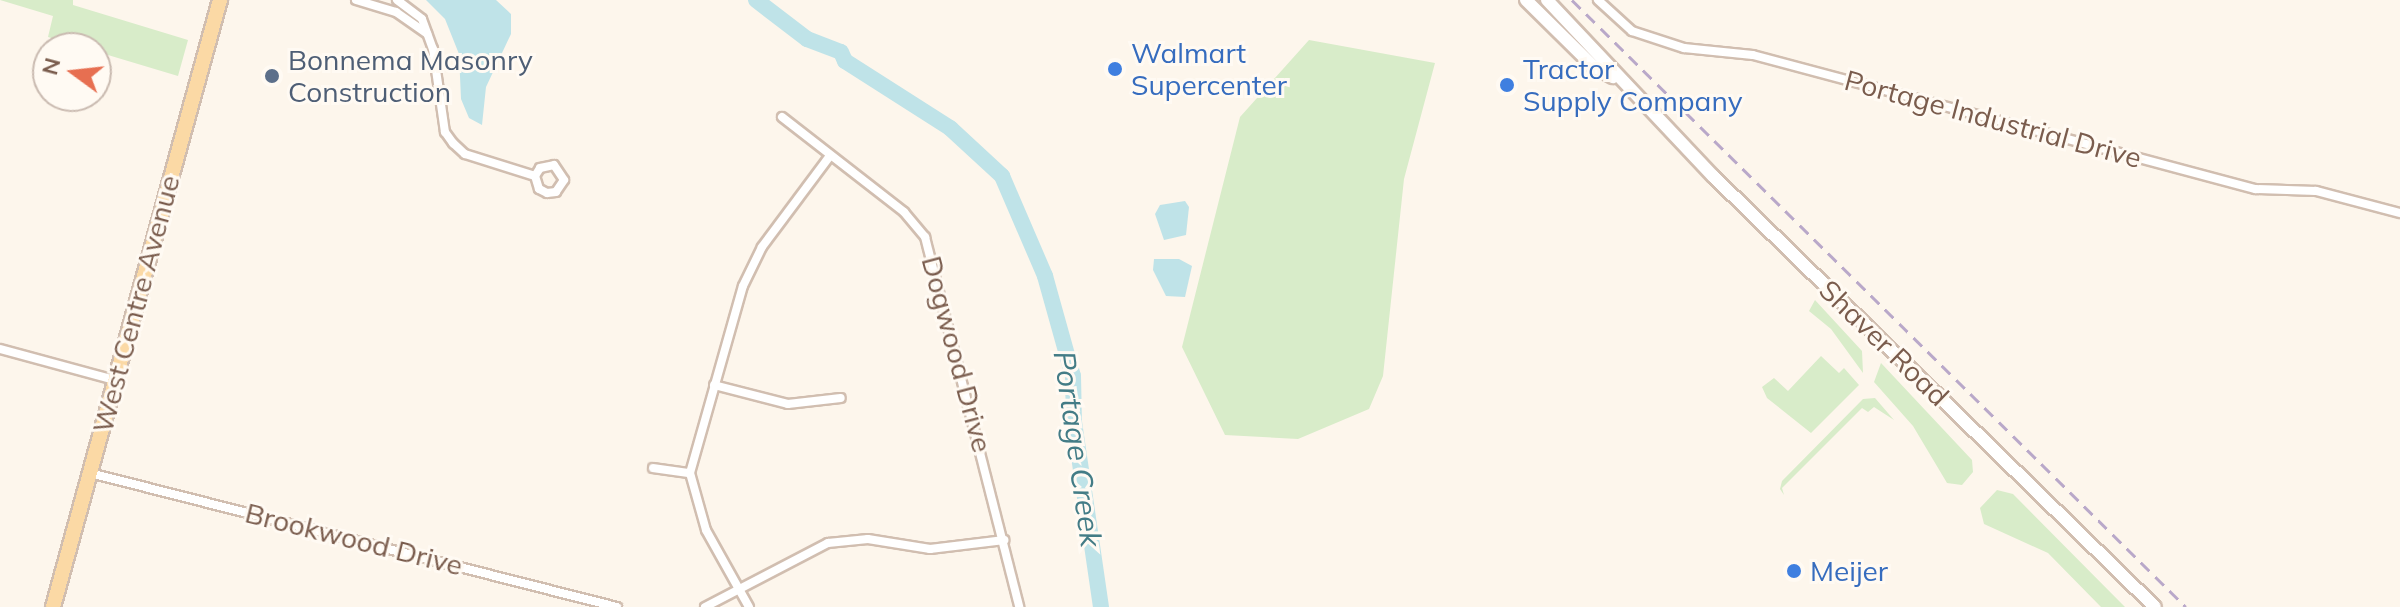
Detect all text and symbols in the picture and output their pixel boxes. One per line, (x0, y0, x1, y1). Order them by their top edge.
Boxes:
north arrow (32, 32, 112, 112)
place label: Walmart Supercenter (1131, 36, 1287, 102)
place label: Bonnema Masonry Construction (288, 43, 533, 109)
place label: Tractor Supply Company (1523, 52, 1743, 118)
text: N (35, 55, 66, 78)
marker: Walmart Supercenter (1106, 60, 1124, 78)
street label: Portage Industrial Drive (1841, 63, 2145, 175)
marker: Bonnema Masonry Construction (263, 67, 281, 85)
marker: Tractor Supply Company (1498, 76, 1516, 94)
street label: West Centre Avenue (85, 172, 187, 436)
street label: Dogwood Drive (915, 252, 999, 456)
street label: Shaver Road (1812, 273, 1956, 413)
water label: Portage Creek (1046, 349, 1110, 549)
street label: Brookwood Drive (242, 496, 466, 582)
place label: Meijer (1810, 554, 1888, 588)
marker: Meijer (1785, 562, 1803, 580)

